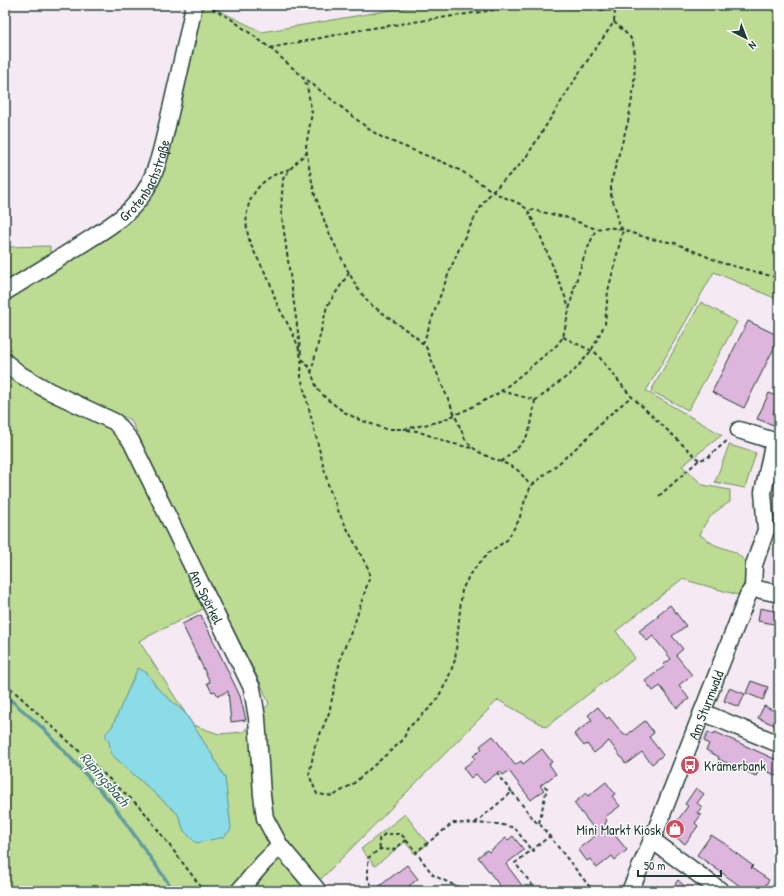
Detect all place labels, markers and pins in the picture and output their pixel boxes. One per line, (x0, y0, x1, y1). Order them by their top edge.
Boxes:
bus stop icon: Krämerbank (679, 754, 701, 776)
place label: Krämerbank (704, 756, 766, 775)
shop icon: Mini Markt Kiosk (664, 818, 686, 840)
place label: Mini Markt Kiosk (576, 820, 661, 839)

